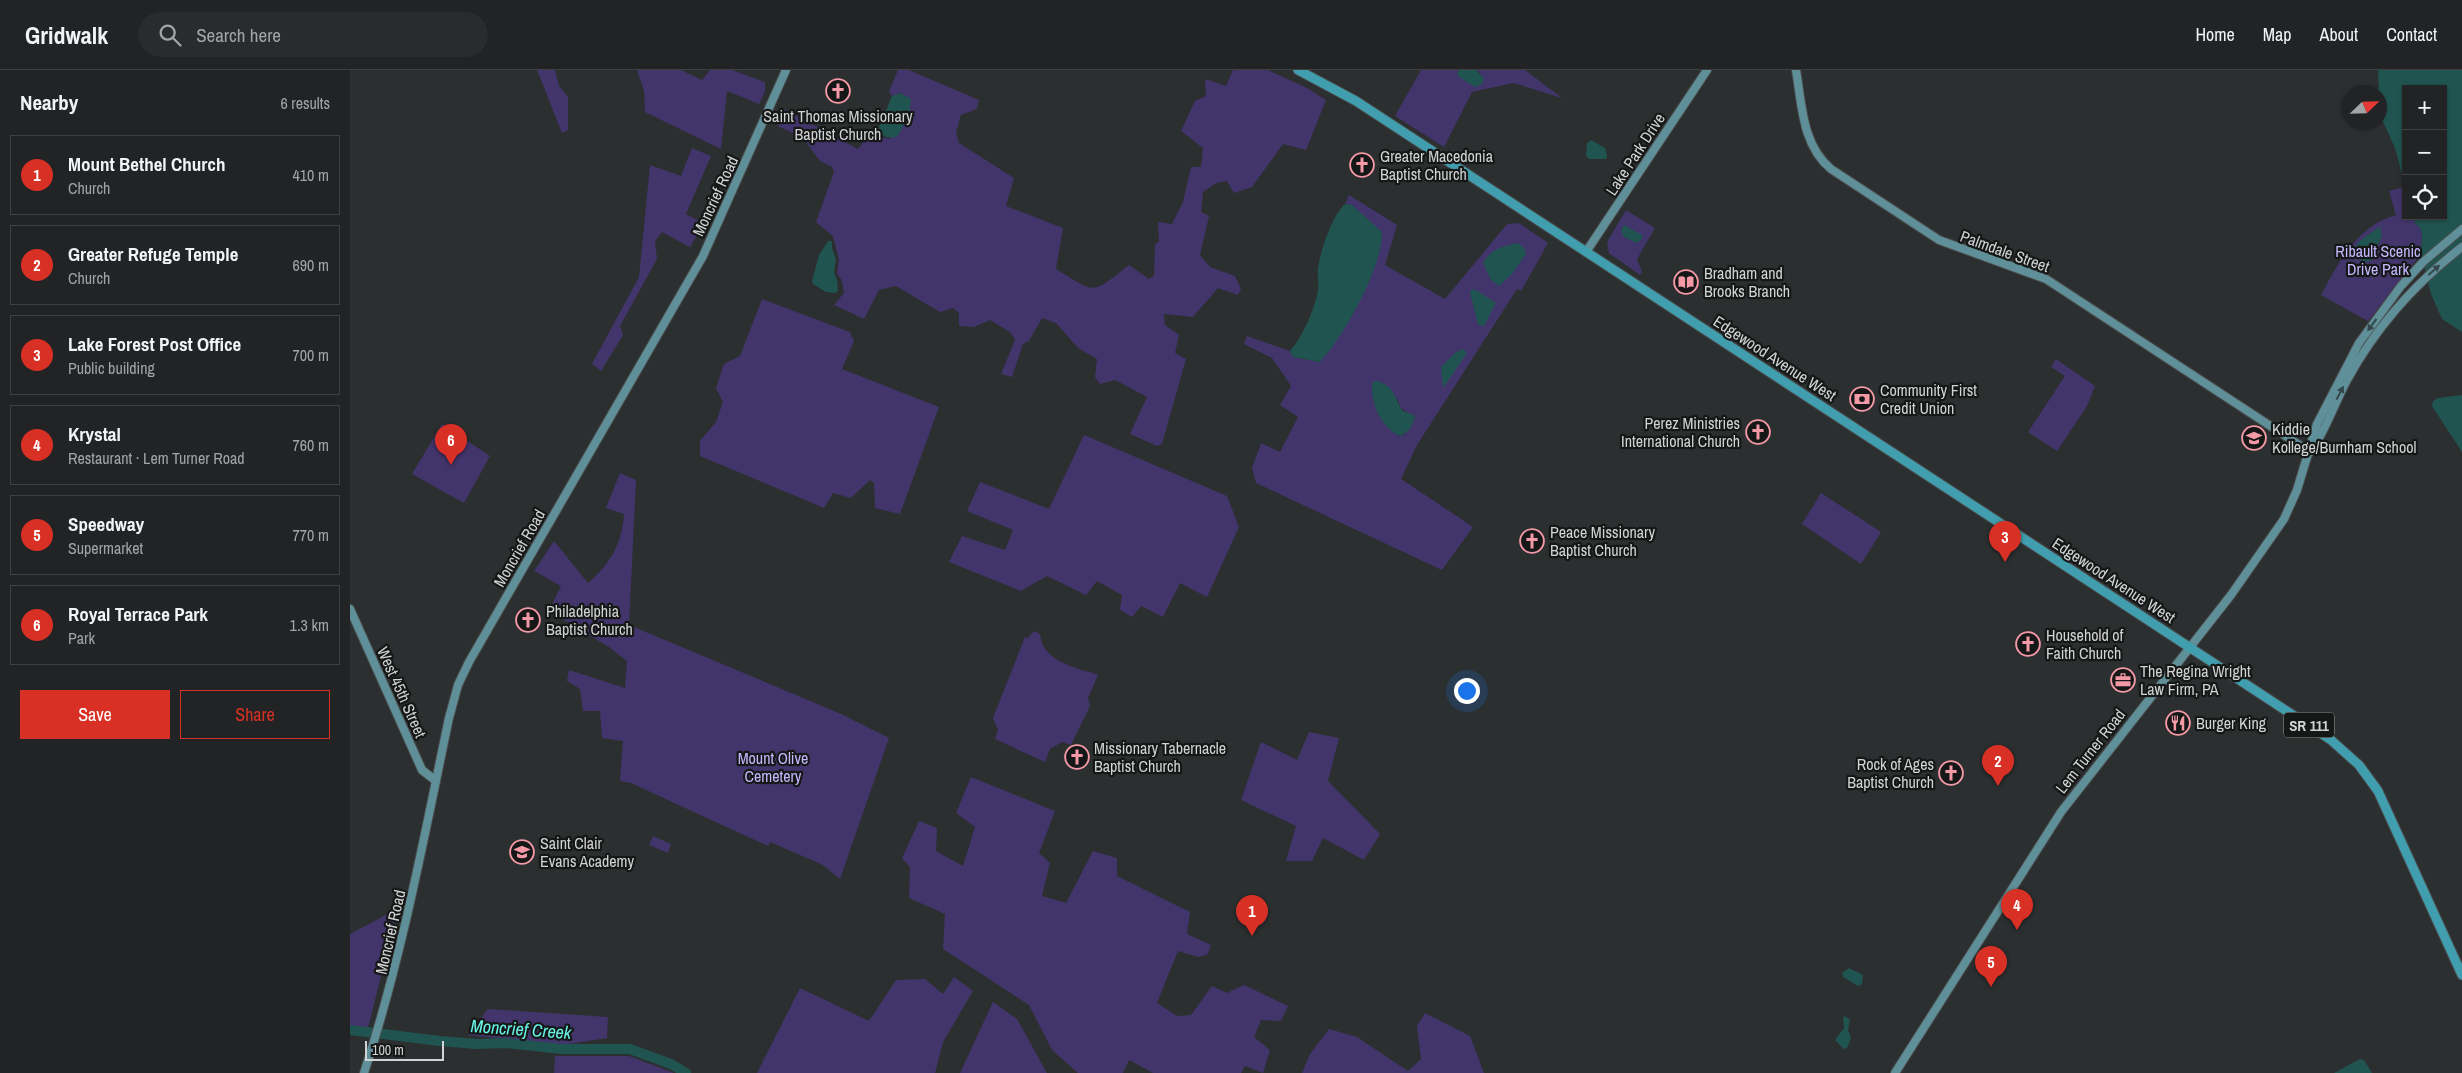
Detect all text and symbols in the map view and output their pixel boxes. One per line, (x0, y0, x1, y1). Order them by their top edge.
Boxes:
search box (138, 12, 488, 57)
text: Gridwalk (25, 19, 108, 51)
icon: search (156, 21, 184, 49)
text: Search here (196, 22, 281, 48)
text: Home (2195, 22, 2235, 47)
text: Map (2263, 22, 2292, 47)
text: About (2320, 22, 2358, 47)
text: Contact (2386, 22, 2437, 47)
church icon: Saint Thomas Missionary Baptist Church (825, 78, 851, 104)
north arrow (2342, 85, 2387, 130)
map controls (2402, 85, 2447, 220)
button: + (2402, 85, 2447, 130)
text: Nearby (20, 88, 78, 117)
text: 6 results (280, 92, 330, 114)
place label: Saint Thomas Missionary Baptist Church (763, 105, 913, 145)
street label: Lake Park Drive (1600, 109, 1670, 199)
button: − (2402, 130, 2447, 175)
place label: Greater Macedonia Baptist Church (1380, 145, 1494, 185)
text: Mount Bethel Church (68, 151, 226, 177)
street label: Moncrief Road (687, 152, 743, 240)
church icon: Greater Macedonia Baptist Church (1349, 152, 1375, 178)
text: 1 (33, 164, 41, 186)
text: 410 m (293, 164, 329, 186)
button: locate (2402, 175, 2447, 220)
text: Church (68, 177, 110, 199)
street label: Palmdale Street (1957, 225, 2053, 277)
park label: Ribault Scenic Drive Park (2335, 240, 2421, 280)
text: Greater Refuge Temple (68, 241, 238, 267)
text: 2 (33, 254, 41, 276)
text: 690 m (293, 254, 329, 276)
place label: Bradham and Brooks Branch (1704, 262, 1790, 302)
one-way arrow (2428, 264, 2440, 276)
text: Church (68, 267, 110, 289)
library icon: Bradham and Brooks Branch (1673, 269, 1699, 295)
street label: Edgewood Avenue West (1709, 310, 1841, 406)
one-way arrow (2367, 318, 2377, 332)
text: Lake Forest Post Office (68, 331, 241, 357)
text: 3 (33, 344, 41, 366)
text: 700 m (293, 344, 329, 366)
text: Public building (68, 357, 155, 379)
place label: Community First Credit Union (1880, 379, 1977, 419)
bank icon: Community First Credit Union (1849, 386, 1875, 412)
one-way arrow (2336, 386, 2344, 400)
place label: Perez Ministries International Church (1621, 412, 1740, 452)
place label: Kiddie Kollege/Burnham School (2272, 418, 2416, 458)
church icon: Perez Ministries International Church (1745, 419, 1771, 445)
text: Krystal (68, 421, 121, 447)
pin: 6 (435, 424, 467, 465)
school or university icon: Kiddie Kollege/Burnham School (2241, 425, 2267, 451)
text: 4 (33, 434, 41, 456)
text: 760 m (293, 434, 329, 456)
text: Restaurant · Lem Turner Road (68, 447, 245, 469)
street label: Moncrief Road (488, 505, 550, 591)
text: Speedway (68, 511, 144, 537)
place label: Peace Missionary Baptist Church (1550, 521, 1655, 561)
pin: 3 (1989, 521, 2021, 562)
text: 5 (33, 524, 41, 546)
text: 770 m (293, 524, 329, 546)
church icon: Peace Missionary Baptist Church (1519, 528, 1545, 554)
street label: Edgewood Avenue West (2048, 532, 2180, 628)
text: Supermarket (68, 537, 143, 559)
place label: Philadelphia Baptist Church (546, 600, 633, 640)
text: Royal Terrace Park (68, 601, 208, 627)
church icon: Philadelphia Baptist Church (515, 607, 541, 633)
text: 6 (33, 614, 41, 636)
text: 1.3 km (290, 614, 329, 636)
place label: Household of Faith Church (2046, 624, 2124, 664)
text: Park (68, 627, 95, 649)
church icon: Household of Faith Church (2015, 631, 2041, 657)
street label: West 45th Street (372, 643, 432, 741)
place label: The Regina Wright Law Firm, PA (2140, 660, 2251, 700)
office icon: The Regina Wright Law Firm, PA (2110, 667, 2136, 693)
your location (1454, 678, 1480, 704)
button: Save (20, 690, 170, 739)
button: Share (180, 690, 330, 739)
street label: Lem Turner Road (2050, 704, 2130, 798)
restaurant icon: Burger King (2165, 710, 2191, 736)
place label: Burger King (2196, 712, 2267, 734)
road number: SR 111 (2284, 712, 2334, 738)
place label: Missionary Tabernacle Baptist Church (1094, 737, 1226, 777)
church icon: Missionary Tabernacle Baptist Church (1064, 744, 1090, 770)
pin: 2 (1982, 745, 2014, 786)
park label: Mount Olive Cemetery (738, 747, 808, 787)
place label: Rock of Ages Baptist Church (1847, 753, 1934, 793)
church icon: Rock of Ages Baptist Church (1938, 760, 1964, 786)
place label: Saint Clair Evans Academy (540, 832, 635, 872)
school or university icon: Saint Clair Evans Academy (509, 839, 535, 865)
street label: Moncrief Road (370, 888, 410, 976)
pin: 4 (2001, 889, 2033, 930)
pin: 1 (1236, 895, 1268, 936)
pin: 5 (1975, 946, 2007, 987)
water label: Moncrief Creek (470, 1013, 573, 1045)
scale bar (365, 1038, 444, 1061)
text: 100 m (372, 1041, 404, 1059)

